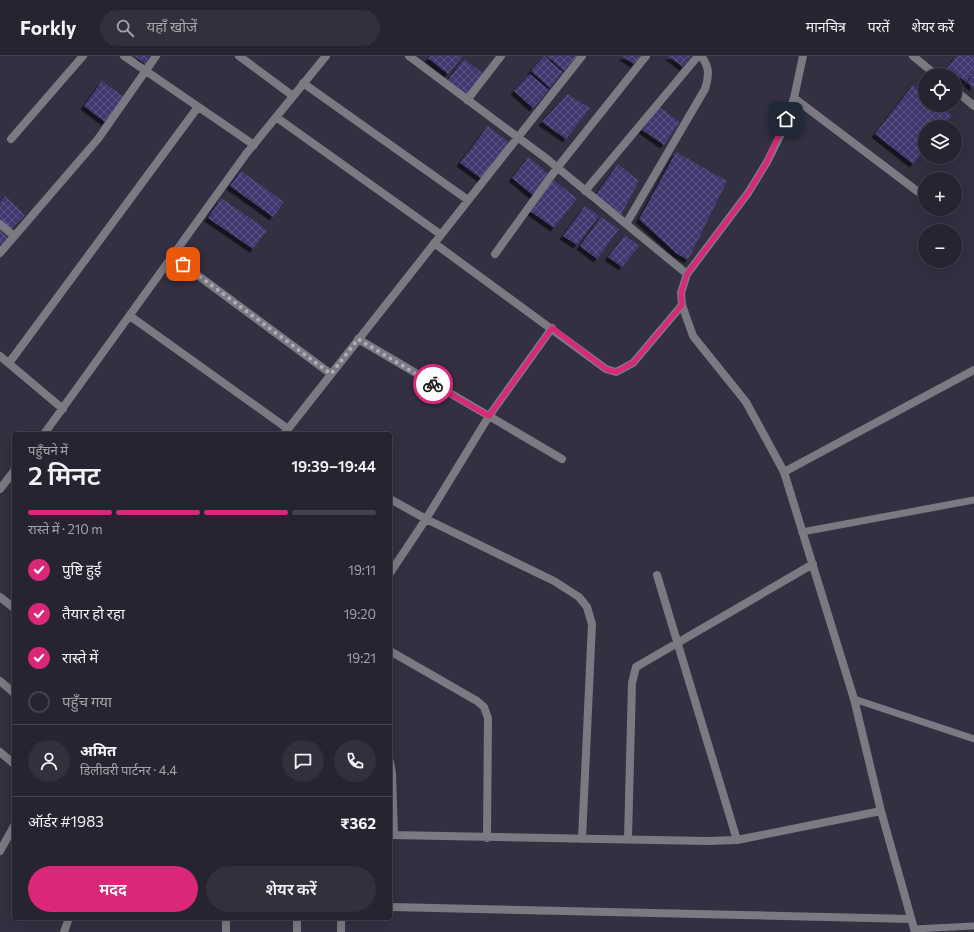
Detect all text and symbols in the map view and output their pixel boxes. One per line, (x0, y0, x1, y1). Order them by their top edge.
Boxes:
search box (100, 10, 380, 46)
text: Forkly (20, 16, 76, 39)
icon: search (114, 17, 136, 39)
text: यहाँ खोजें (146, 17, 197, 35)
text: मानचित्र (806, 18, 846, 35)
text: परतें (868, 18, 889, 35)
text: शेयर करें (911, 18, 954, 35)
map controls (918, 68, 962, 268)
button: locate (918, 68, 962, 112)
pin (769, 102, 803, 136)
icon: home (775, 108, 797, 130)
button: layers (918, 120, 962, 164)
button: + (918, 172, 962, 216)
button: − (918, 224, 962, 268)
pin (166, 247, 200, 281)
icon: bag (172, 253, 194, 275)
courier (413, 364, 453, 404)
icon: bike (422, 373, 444, 395)
text: पहुँचने में (28, 442, 68, 458)
text: 19:39–19:44 (291, 457, 376, 475)
text: 2 मिनट (28, 459, 100, 490)
text: रास्ते में · 210 m (28, 521, 103, 537)
icon: check (28, 559, 50, 581)
text: पुष्टि हुई (62, 560, 101, 578)
text: 19:11 (348, 562, 376, 578)
icon: check (28, 603, 50, 625)
text: तैयार हो रहा (62, 604, 125, 622)
text: 19:20 (344, 606, 376, 622)
icon: check (28, 647, 50, 669)
text: रास्ते में (62, 648, 98, 666)
text: 19:21 (347, 650, 376, 666)
text: पहुँच गया (62, 692, 112, 710)
button: person (28, 740, 70, 782)
button: chat (282, 740, 324, 782)
button: phone (334, 740, 376, 782)
text: अमित (80, 741, 116, 759)
text: डिलीवरी पार्टनर · 4.4 (80, 762, 177, 778)
text: ऑर्डर #1983 (28, 812, 104, 830)
text: ₹362 (340, 814, 376, 832)
button: मदद (28, 866, 198, 912)
button: शेयर करें (206, 866, 376, 912)

